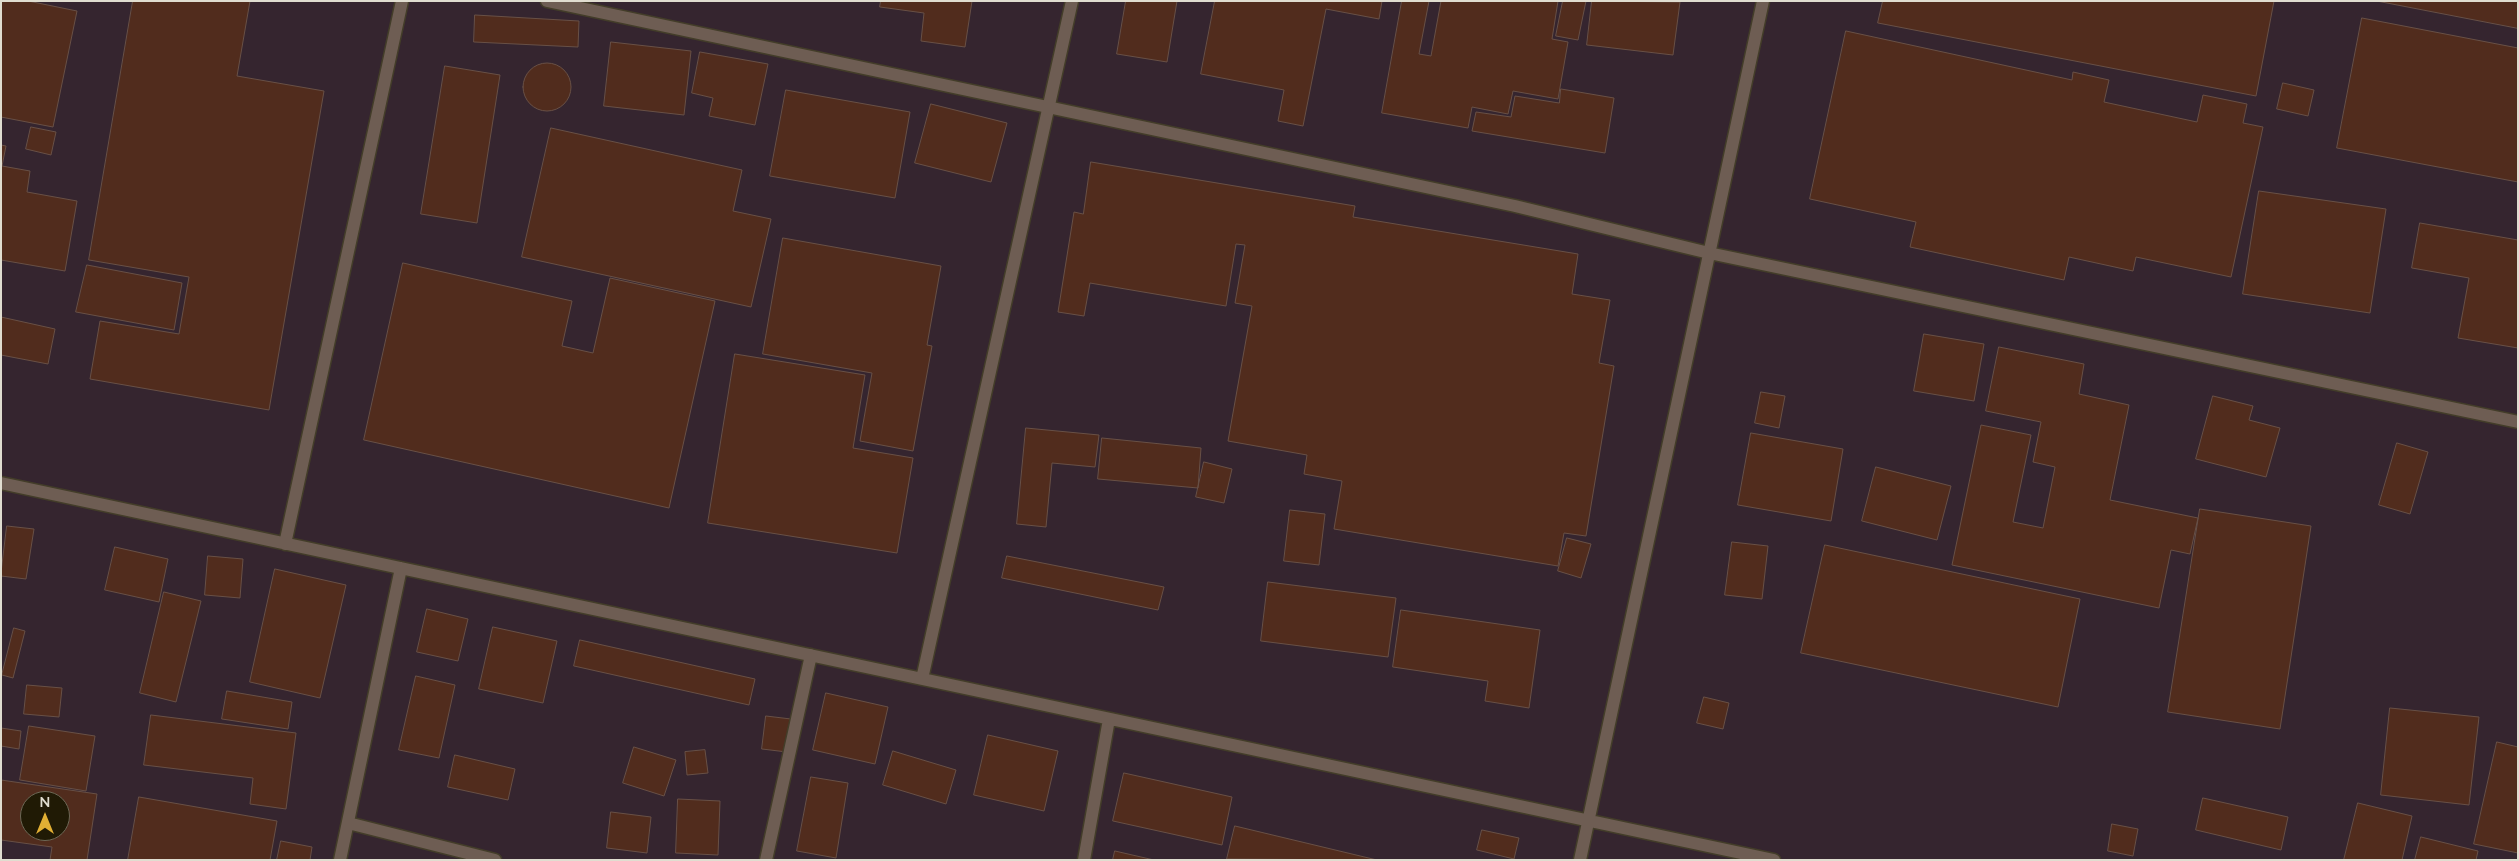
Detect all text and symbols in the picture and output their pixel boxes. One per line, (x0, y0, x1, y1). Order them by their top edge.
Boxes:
north arrow (20, 791, 70, 841)
text: N (40, 793, 50, 810)

